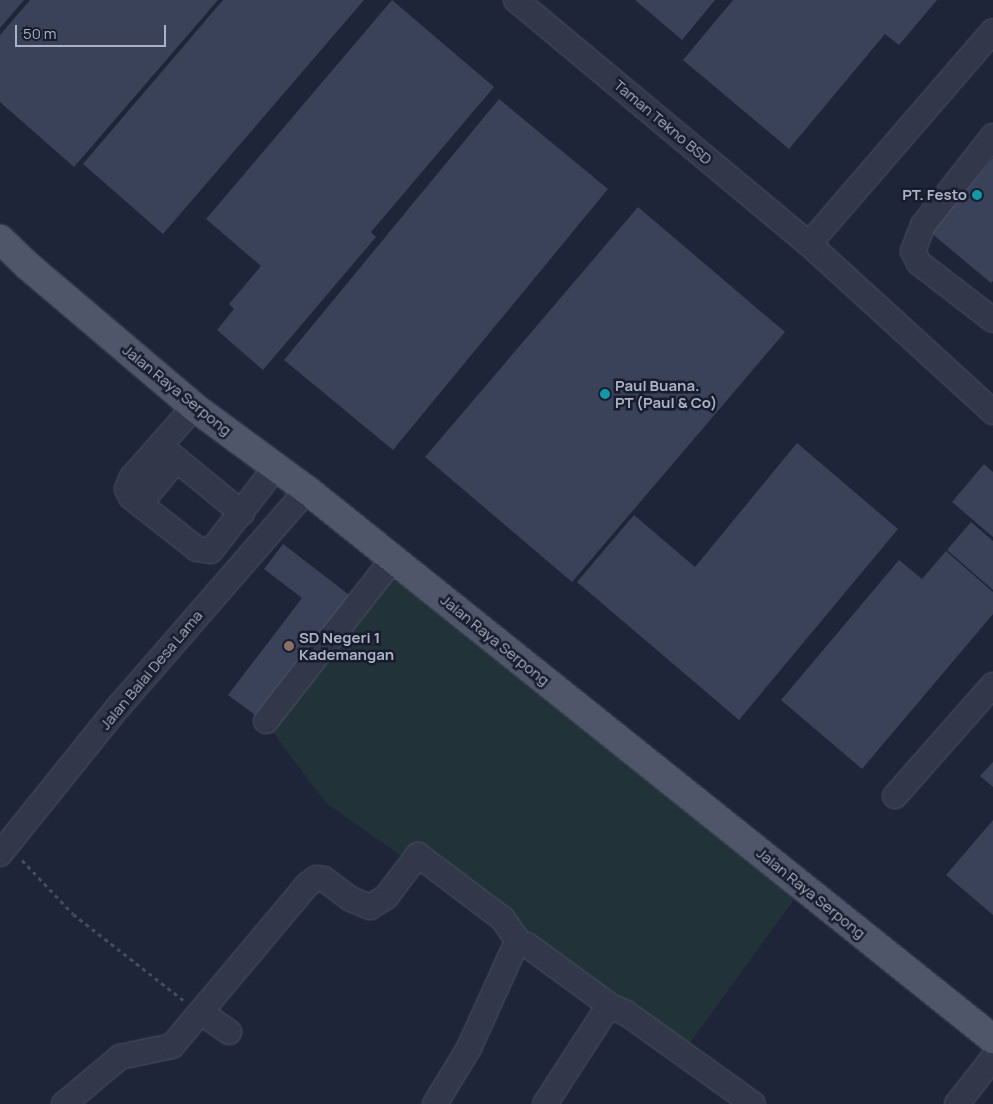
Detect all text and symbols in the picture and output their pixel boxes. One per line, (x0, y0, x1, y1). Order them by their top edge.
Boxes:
scale bar (18, 15, 169, 47)
text: 50 m (23, 23, 57, 44)
street label: Taman Tekno BSD (610, 76, 716, 168)
place label: PT. Festo (902, 186, 967, 204)
marker: PT. Festo (971, 189, 983, 201)
street label: Jalan Raya Serpong (119, 341, 235, 439)
place label: Paul Buana. PT (Paul & Co) (615, 376, 718, 411)
marker: Paul Buana. PT (Paul & Co) (599, 388, 611, 400)
street label: Jalan Raya Serpong (437, 591, 553, 689)
street label: Jalan Balai Desa Lama (96, 607, 206, 733)
place label: SD Negeri 1 Kademangan (299, 628, 394, 663)
marker: SD Negeri 1 Kademangan (283, 640, 295, 652)
street label: Jalan Raya Serpong (753, 844, 869, 942)

